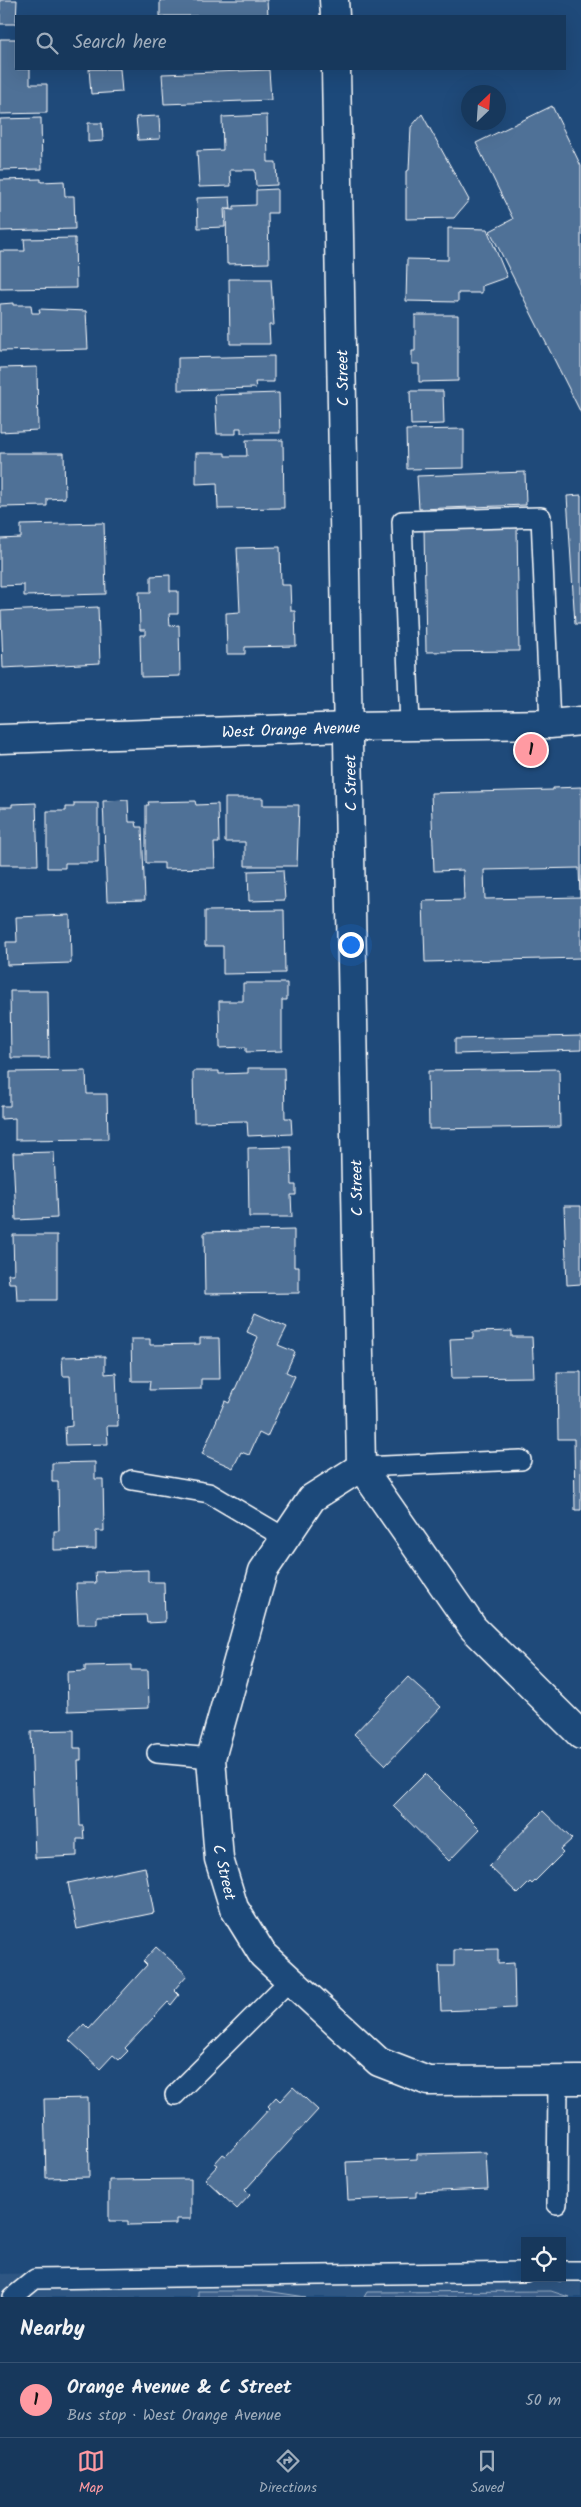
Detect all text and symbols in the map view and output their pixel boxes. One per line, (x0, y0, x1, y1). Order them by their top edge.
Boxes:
search box (15, 15, 566, 70)
text: Search here (73, 28, 167, 58)
icon: search (33, 29, 61, 57)
north arrow (461, 85, 506, 130)
street label: C Street (330, 349, 356, 406)
street label: West Orange Avenue (221, 716, 361, 745)
pin: 1 (515, 731, 547, 769)
street label: C Street (338, 754, 364, 811)
your location (338, 932, 364, 958)
street label: C Street (344, 1159, 370, 1216)
street label: C Street (205, 1842, 242, 1903)
map controls (521, 2237, 566, 2282)
button: locate (521, 2237, 566, 2282)
text: Nearby (20, 2313, 85, 2346)
text: Orange Avenue & C Street (67, 2373, 292, 2403)
text: 1 (34, 2388, 38, 2413)
text: 50 m (525, 2388, 561, 2413)
text: Bus stop · West Orange Avenue (67, 2403, 281, 2428)
tab: Map (77, 2447, 105, 2499)
tab: Directions (259, 2447, 317, 2499)
tab: Saved (471, 2447, 504, 2499)

